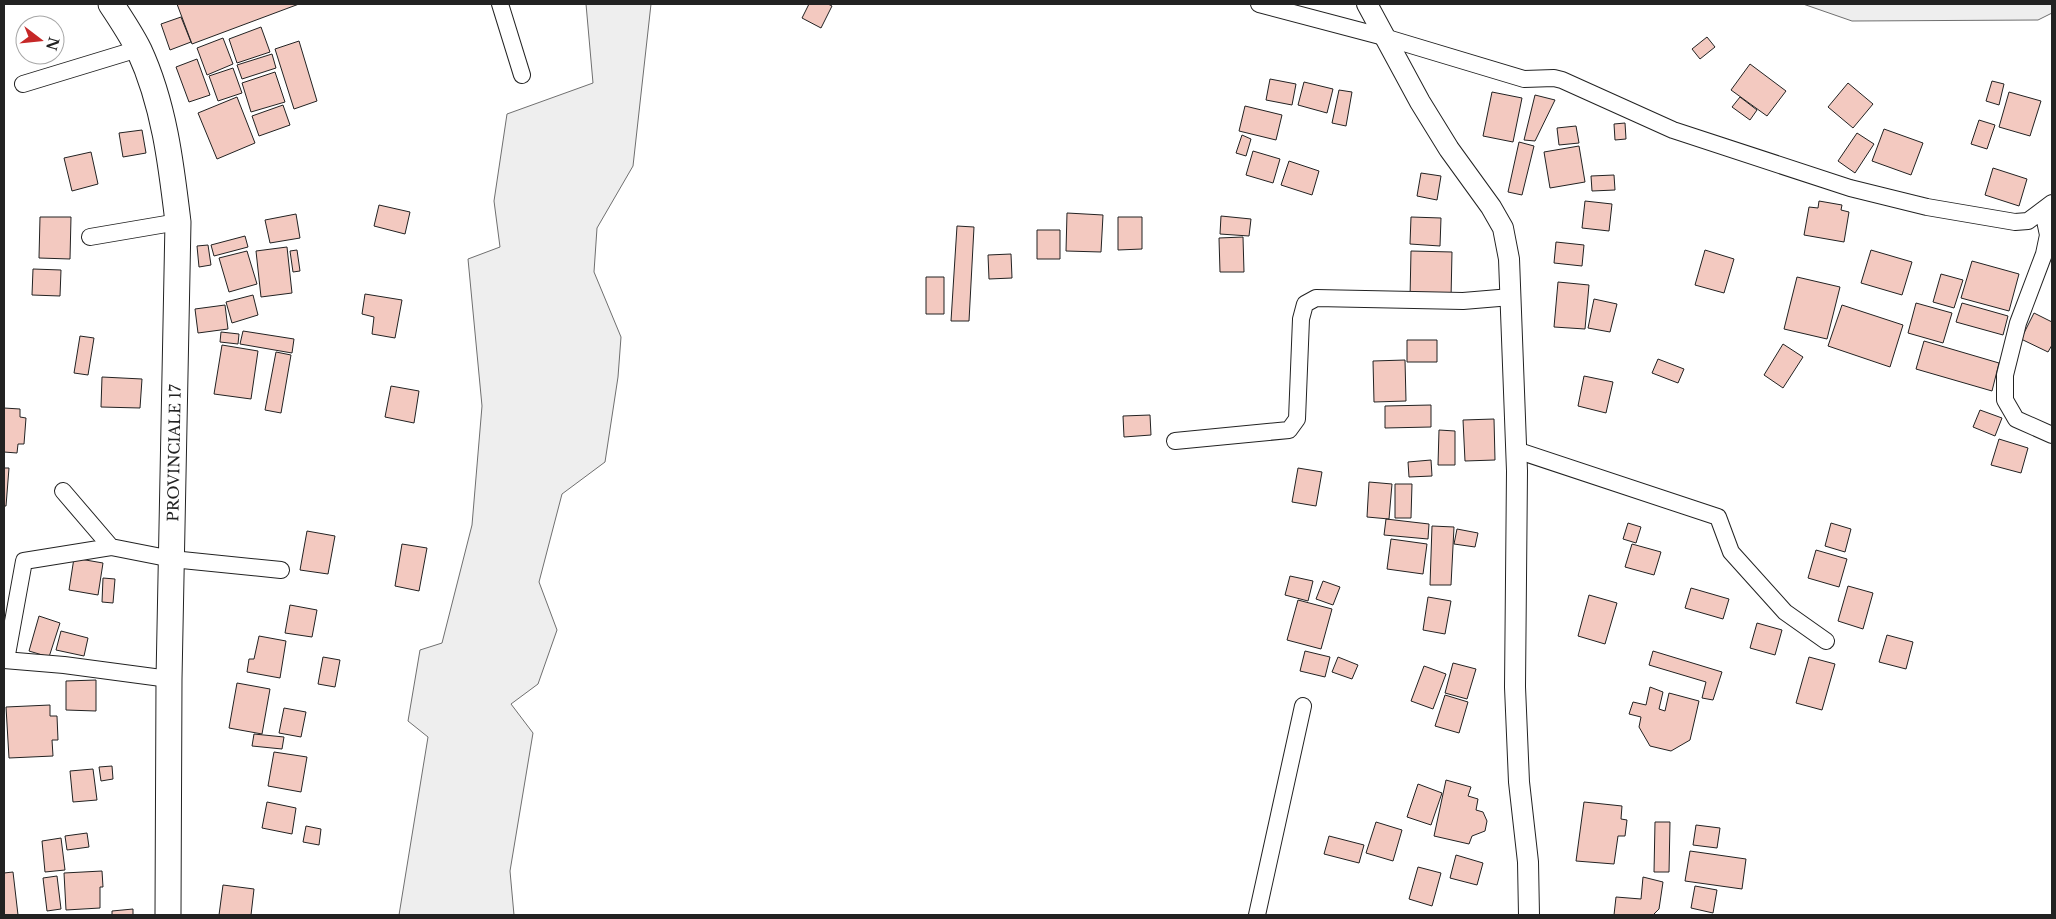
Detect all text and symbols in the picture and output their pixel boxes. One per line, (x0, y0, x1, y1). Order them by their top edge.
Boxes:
north arrow (15, 15, 65, 65)
text: N (42, 35, 63, 52)
street label: PROVINCIALE 17 (163, 384, 185, 522)

